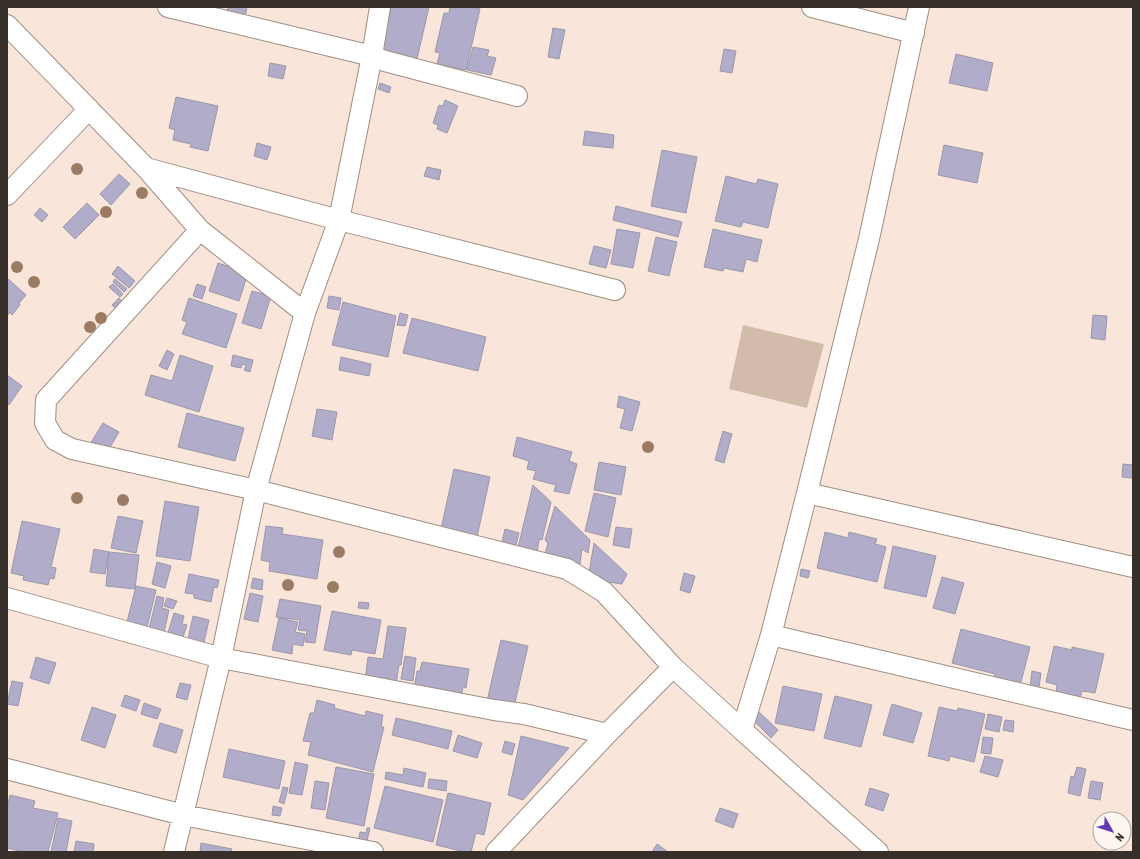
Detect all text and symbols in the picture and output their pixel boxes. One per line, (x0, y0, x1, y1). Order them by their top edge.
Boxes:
north arrow (1092, 811, 1132, 851)
text: N (1113, 831, 1126, 844)

